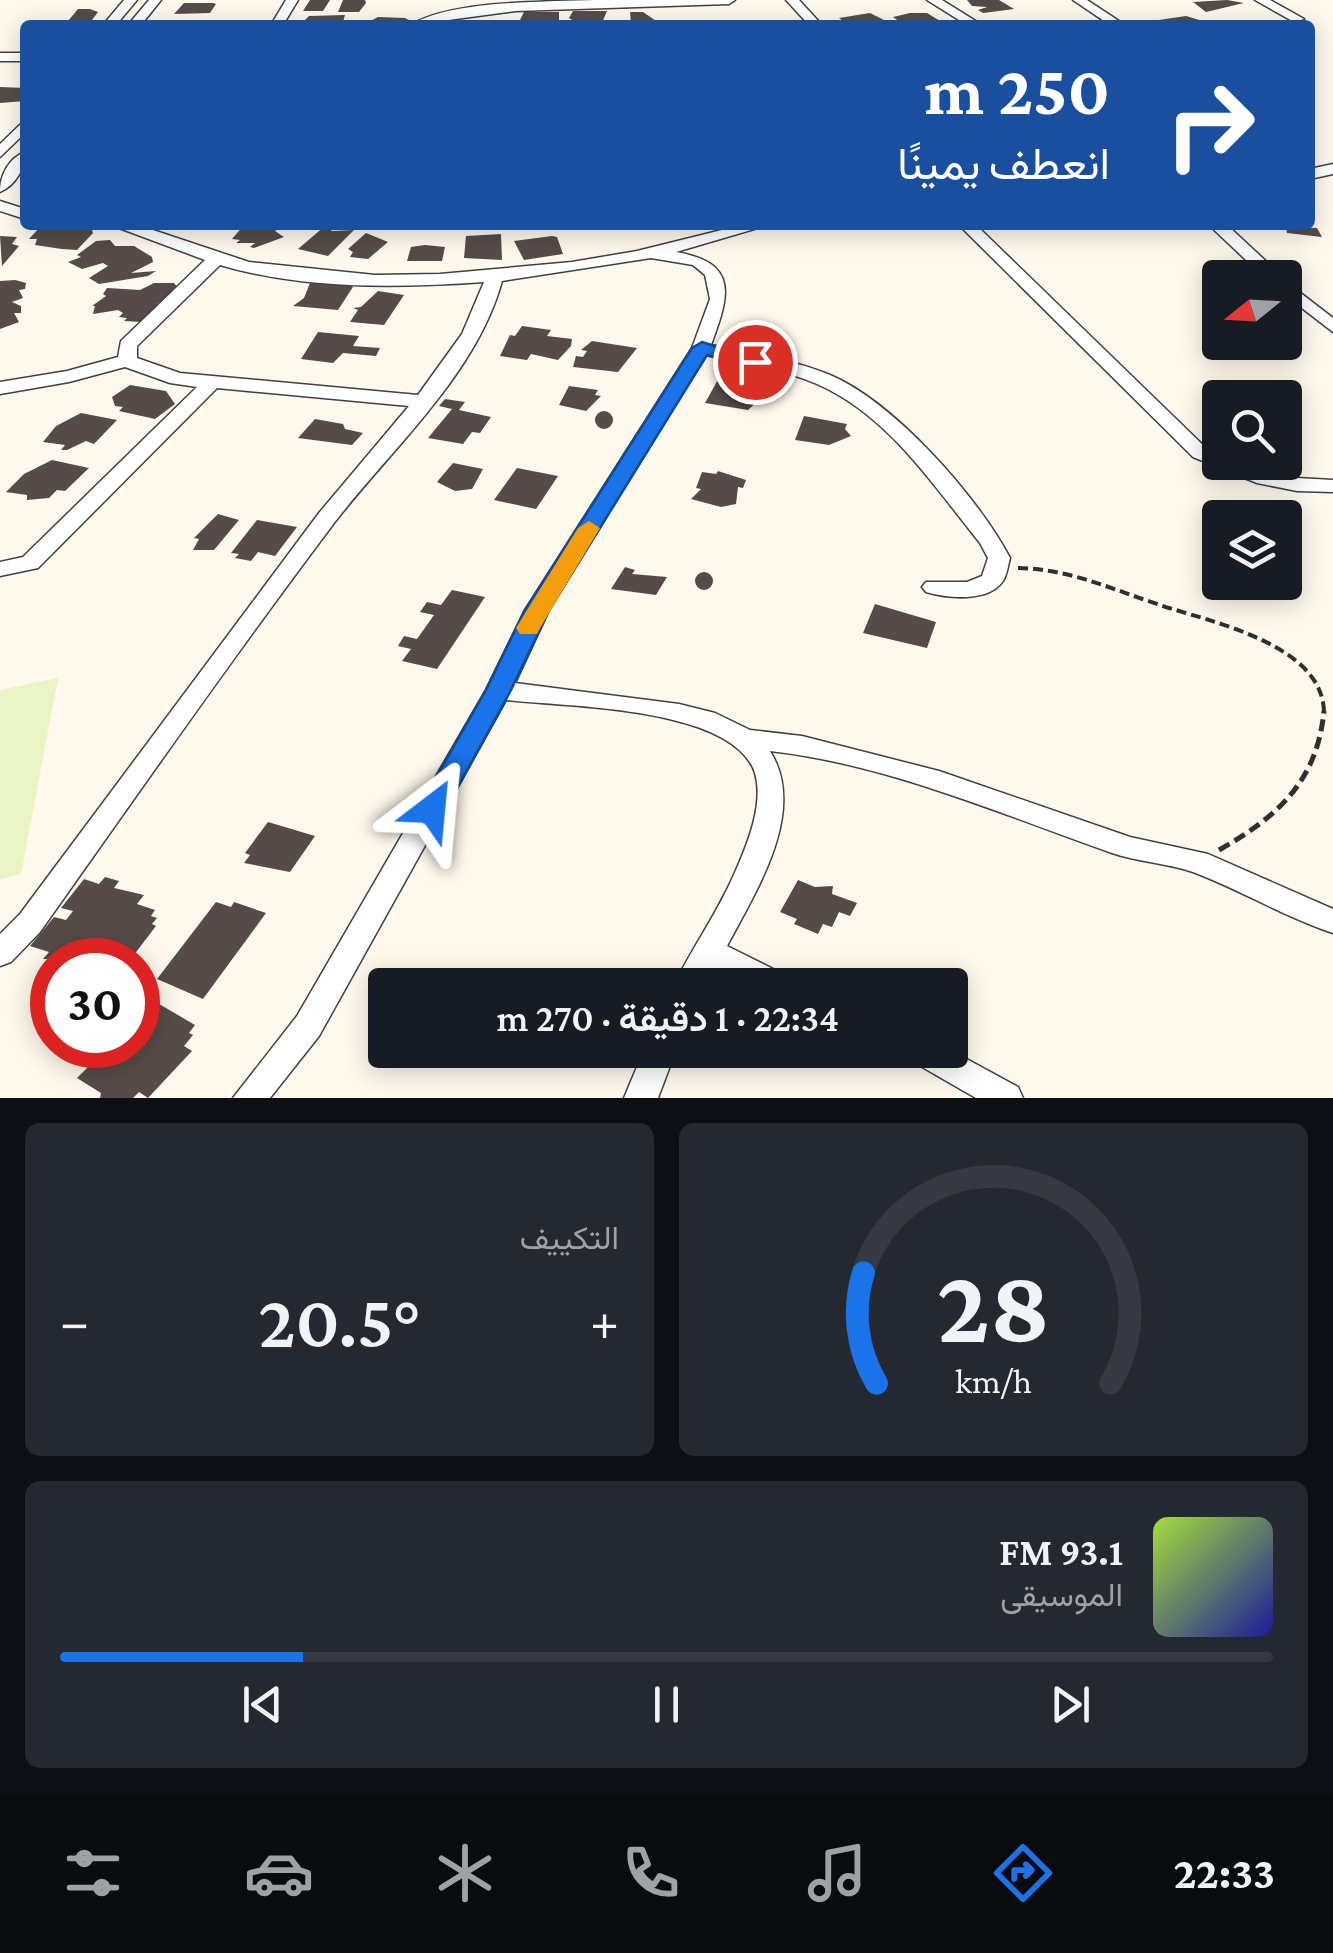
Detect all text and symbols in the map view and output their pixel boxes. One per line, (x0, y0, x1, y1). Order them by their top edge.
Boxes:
text: 250 m (925, 51, 1110, 129)
icon: right (1145, 60, 1275, 190)
text: انعطف يمينًا (897, 139, 1110, 189)
north arrow (1202, 260, 1302, 360)
map controls (1202, 260, 1302, 600)
pin (713, 320, 798, 405)
icon: arrive (728, 335, 783, 390)
button: search (1202, 380, 1302, 480)
button: layers (1202, 500, 1302, 600)
position arrow (380, 757, 484, 861)
speed limit sign: 30 (30, 938, 160, 1068)
text: 22:34 · 1 دقيقة · 270 m (497, 997, 839, 1039)
text: التكييف (520, 1220, 619, 1256)
text: 28 (937, 1248, 1050, 1363)
text: 20.5° (258, 1280, 421, 1363)
text: − (60, 1291, 89, 1352)
text: + (590, 1291, 619, 1352)
text: km/h (955, 1361, 1032, 1401)
text: 93.1 FM (999, 1531, 1123, 1573)
text: الموسيقى (1000, 1577, 1123, 1613)
icon: previous (235, 1677, 290, 1732)
icon: pause (639, 1677, 694, 1732)
icon: next (1043, 1677, 1098, 1732)
icon: filters (58, 1838, 128, 1908)
icon: car (244, 1838, 314, 1908)
icon: climate (430, 1838, 500, 1908)
icon: phone (616, 1838, 686, 1908)
icon: music (802, 1838, 872, 1908)
icon: directions (988, 1838, 1058, 1908)
text: 22:33 (1174, 1848, 1275, 1898)

